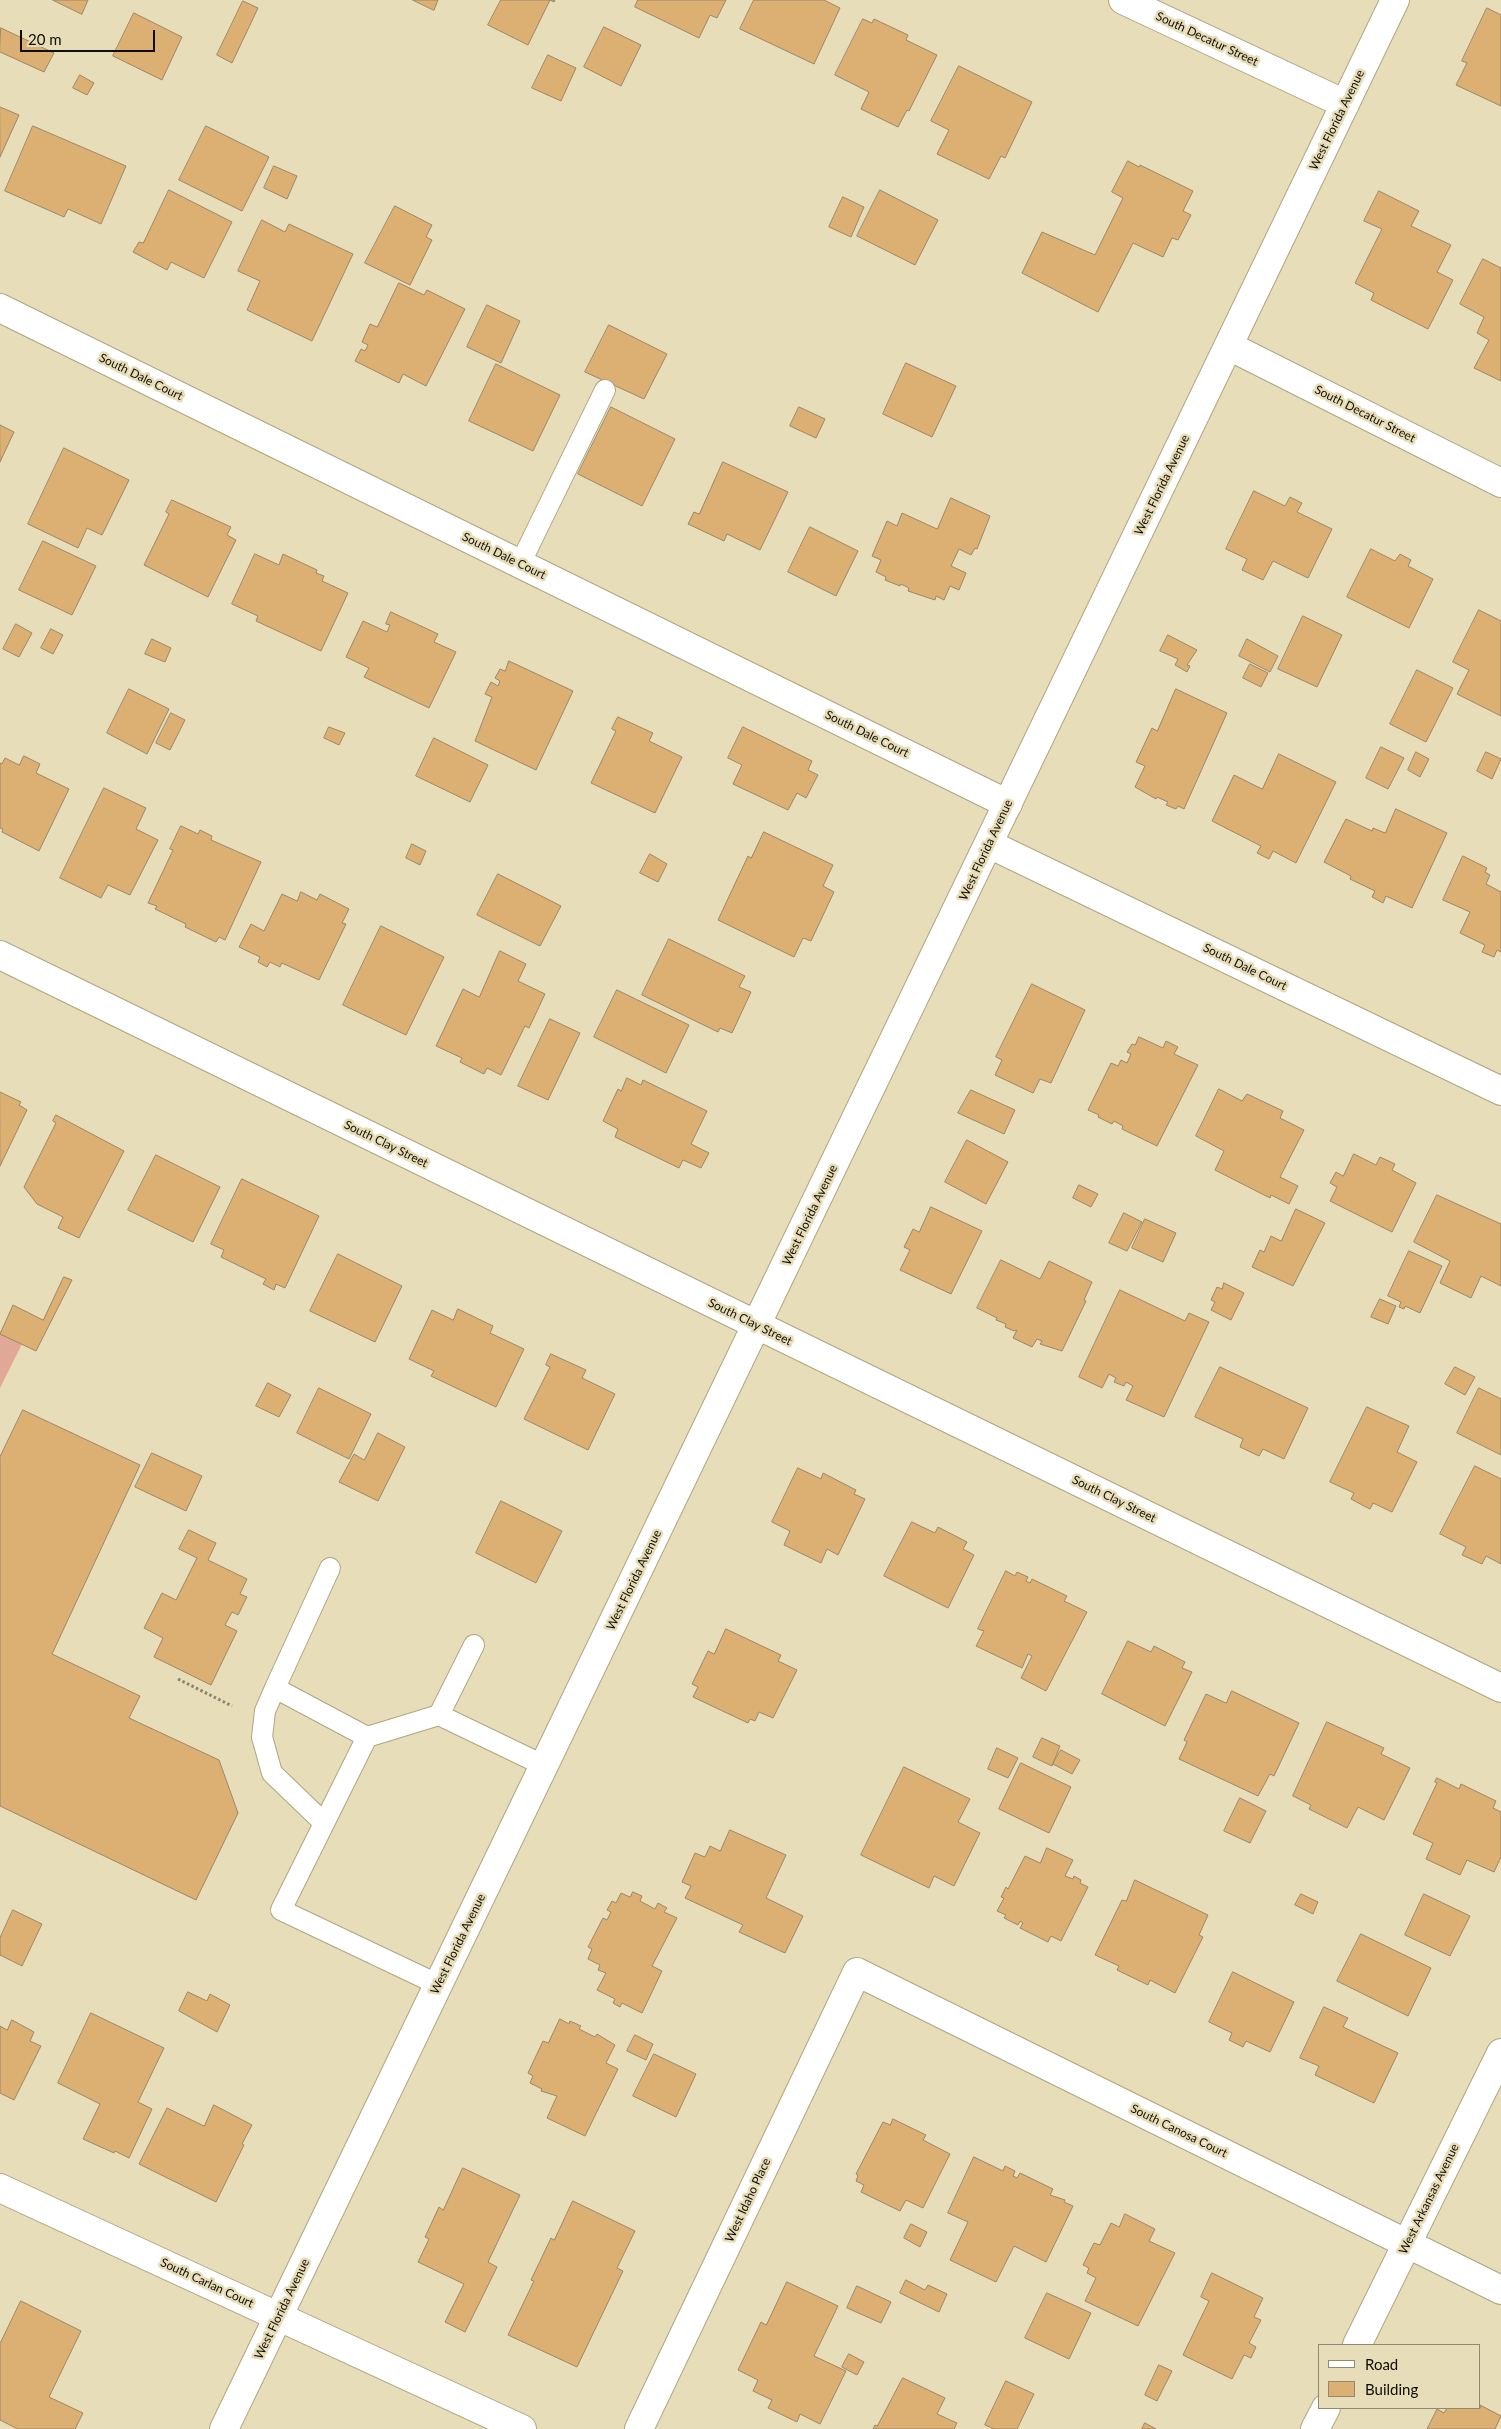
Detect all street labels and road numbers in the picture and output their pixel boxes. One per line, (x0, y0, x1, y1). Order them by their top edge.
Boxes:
street label: South Decatur Street (1154, 9, 1260, 69)
street label: West Florida Avenue (1306, 68, 1368, 172)
street label: South Dale Court (97, 351, 185, 403)
street label: South Decatur Street (1312, 382, 1418, 446)
street label: West Florida Avenue (1131, 433, 1193, 537)
street label: South Dale Court (460, 530, 548, 582)
street label: South Dale Court (823, 708, 911, 760)
street label: West Florida Avenue (956, 797, 1016, 903)
street label: South Dale Court (1201, 941, 1289, 993)
street label: South Clay Street (342, 1117, 430, 1171)
street label: West Florida Avenue (779, 1163, 841, 1267)
street label: South Clay Street (706, 1295, 794, 1349)
street label: South Clay Street (1070, 1472, 1158, 1526)
street label: West Florida Avenue (603, 1528, 665, 1632)
street label: West Florida Avenue (427, 1892, 489, 1996)
street label: South Canosa Court (1128, 2101, 1230, 2161)
street label: West Arkansas Avenue (1396, 2141, 1462, 2257)
street label: West Idaho Place (722, 2156, 774, 2244)
street label: South Carlan Court (158, 2255, 256, 2311)
street label: West Florida Avenue (251, 2257, 313, 2361)

